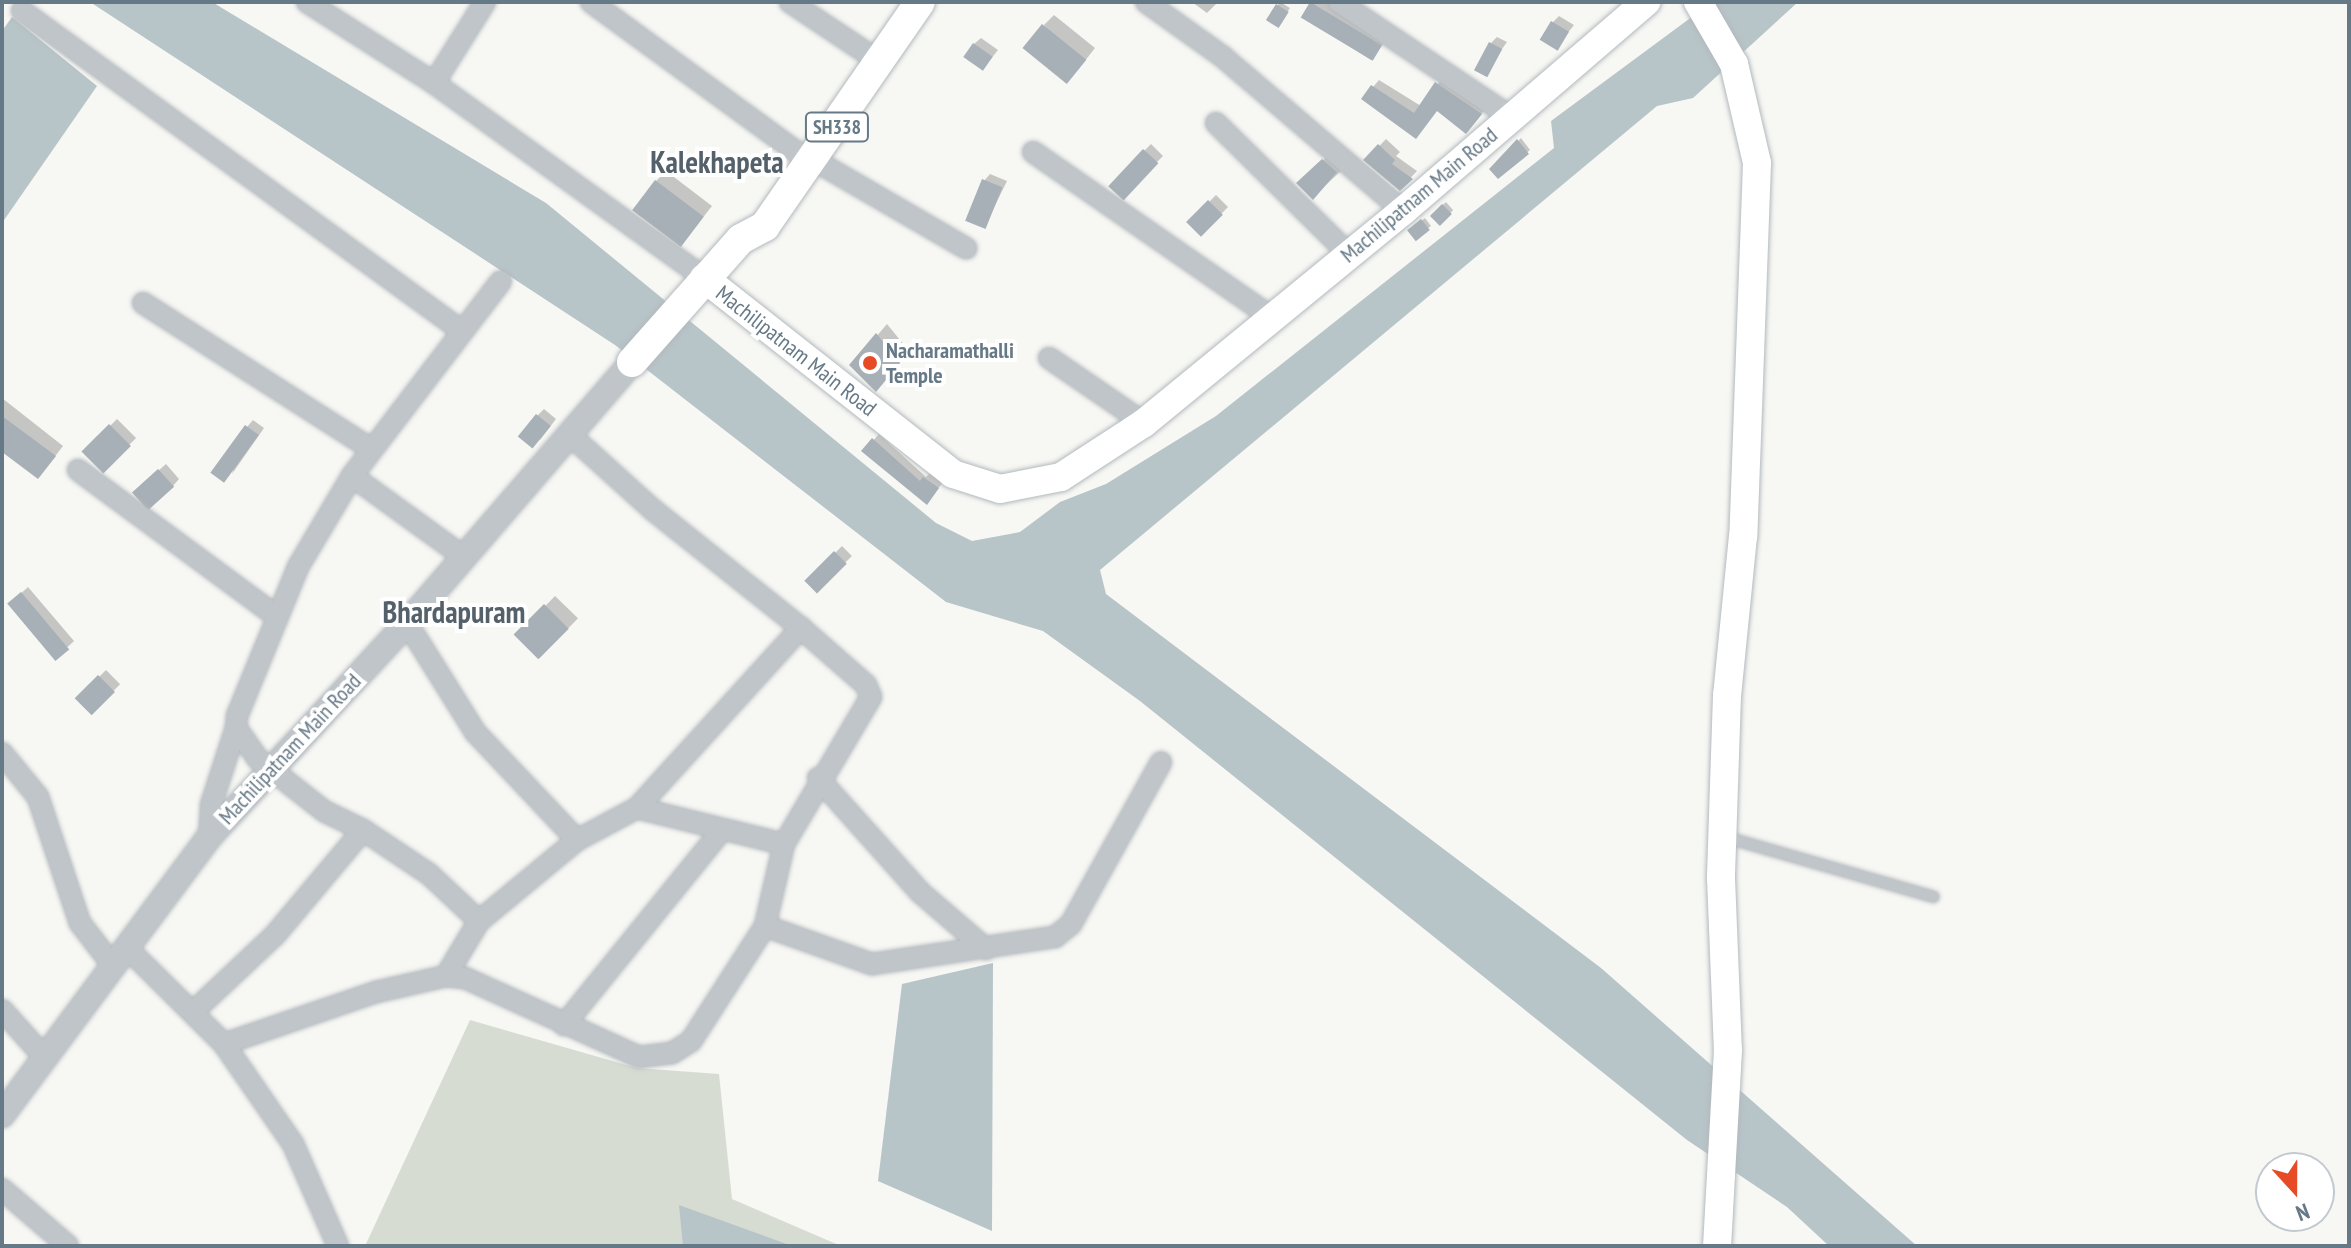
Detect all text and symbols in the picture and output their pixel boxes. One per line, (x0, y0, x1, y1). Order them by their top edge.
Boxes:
road number: SH338 (803, 111, 871, 143)
street label: Machilipatnam Main Road (1335, 122, 1503, 268)
district label: Kalekhapeta (650, 144, 784, 180)
street label: Machilipatnam Main Road (711, 280, 881, 422)
place label: Nacharamathalli Temple (886, 337, 1014, 388)
marker: Nacharamathalli Temple (861, 354, 879, 372)
district label: Bhardapuram (383, 594, 525, 630)
street label: Machilipatnam Main Road (213, 668, 367, 830)
north arrow (2255, 1152, 2335, 1232)
text: N (2292, 1197, 2313, 1228)

